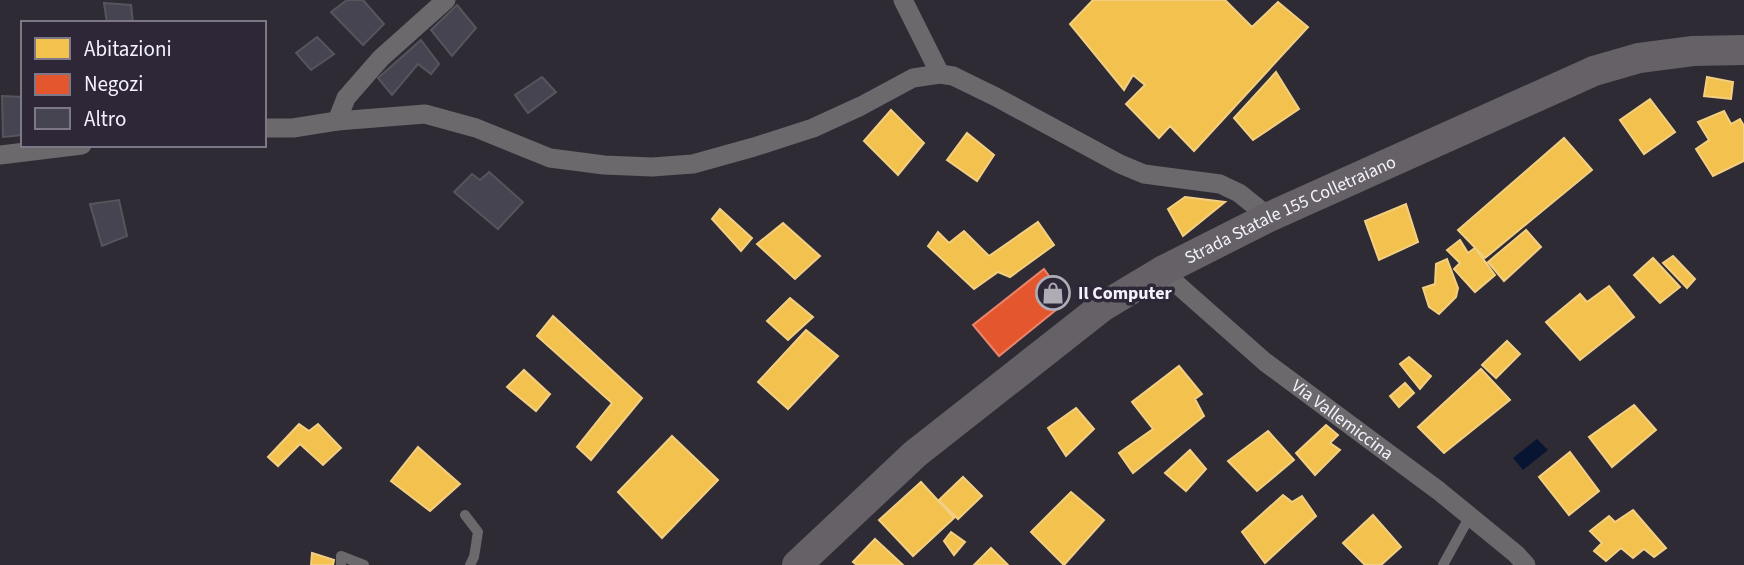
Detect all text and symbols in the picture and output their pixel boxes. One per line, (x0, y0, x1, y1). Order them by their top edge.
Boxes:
legend (21, 21, 266, 147)
text: Abitazioni (84, 34, 172, 64)
text: Negozi (84, 69, 143, 99)
text: Altro (84, 104, 126, 134)
street label: Strada Statale 155 Colletraiano (1180, 149, 1400, 270)
shop icon: Il Computer (1034, 274, 1072, 312)
place label: Il Computer (1078, 281, 1172, 306)
street label: Via Vallemiccina (1286, 373, 1399, 466)

